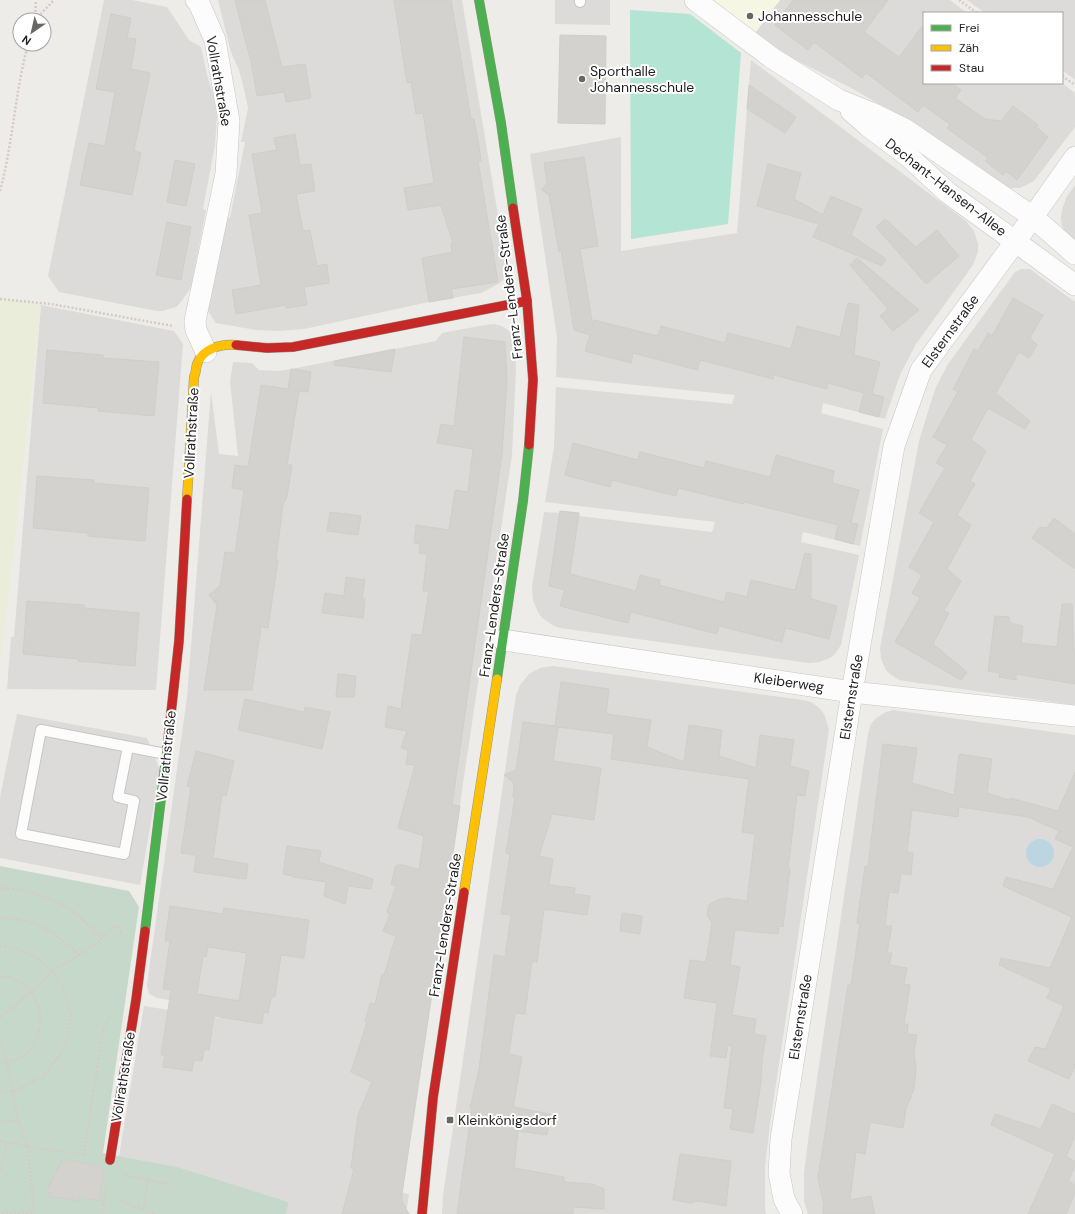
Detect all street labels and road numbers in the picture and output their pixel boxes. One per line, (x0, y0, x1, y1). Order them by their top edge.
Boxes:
street label: Vollrathstraße (202, 35, 236, 127)
street label: Dechant-Hansen-Allee (882, 134, 1010, 240)
street label: Franz-Lenders-Straße (491, 214, 527, 360)
street label: Elsternstraße (917, 291, 983, 371)
street label: Vollrathstraße (180, 387, 202, 479)
street label: Franz-Lenders-Straße (475, 532, 513, 678)
street label: Elsternstraße (835, 653, 867, 741)
street label: Kleiberweg (753, 668, 825, 696)
street label: Vollrathstraße (152, 710, 180, 802)
street label: Franz-Lenders-Straße (425, 852, 465, 998)
street label: Elsternstraße (784, 973, 816, 1061)
street label: Vollrathstraße (107, 1031, 139, 1123)

